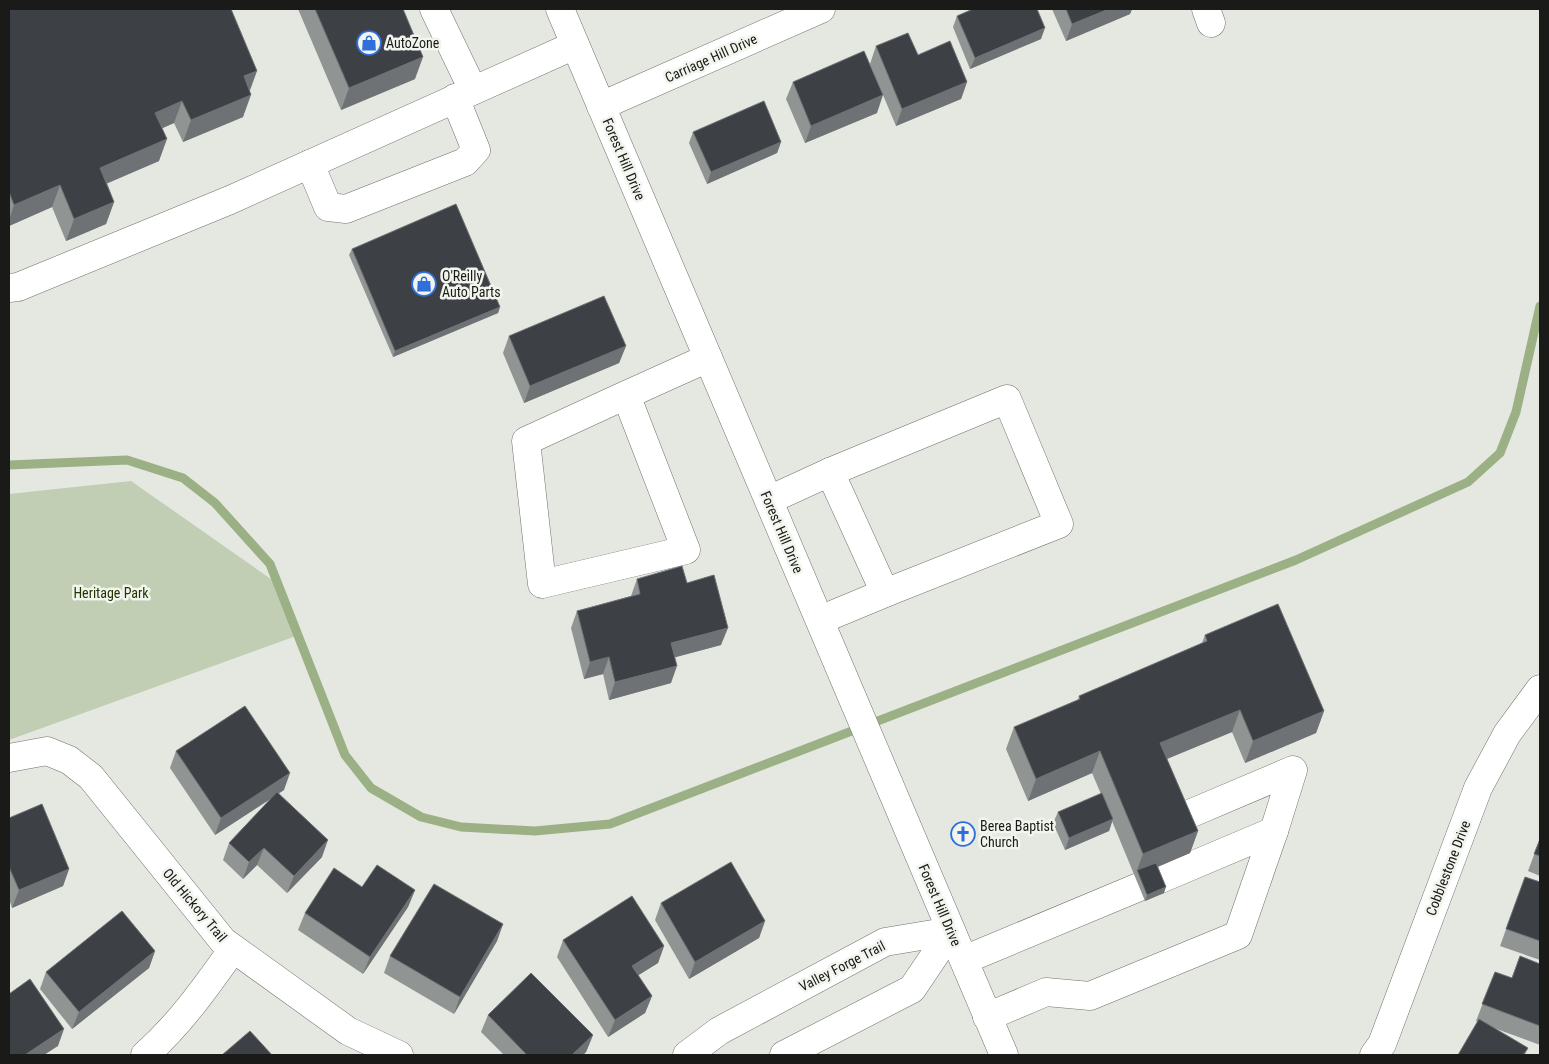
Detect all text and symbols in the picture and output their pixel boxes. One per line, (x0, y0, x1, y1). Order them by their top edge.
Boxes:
shop icon: AutoZone (356, 30, 382, 56)
street label: Carriage Hill Drive (662, 30, 760, 85)
place label: AutoZone (386, 35, 440, 51)
street label: Forest Hill Drive (600, 116, 649, 203)
place label: O'Reilly Auto Parts (442, 268, 501, 300)
shop icon: O'Reilly Auto Parts (411, 271, 437, 297)
street label: Forest Hill Drive (758, 489, 807, 576)
park label: Heritage Park (73, 585, 149, 601)
place label: Berea Baptist Church (980, 818, 1054, 850)
street label: Cobblestone Drive (1423, 818, 1474, 918)
church icon: Berea Baptist Church (950, 821, 976, 847)
street label: Forest Hill Drive (916, 862, 965, 949)
street label: Old Hickory Trail (160, 865, 230, 945)
street label: Valley Forge Trail (796, 937, 888, 995)

